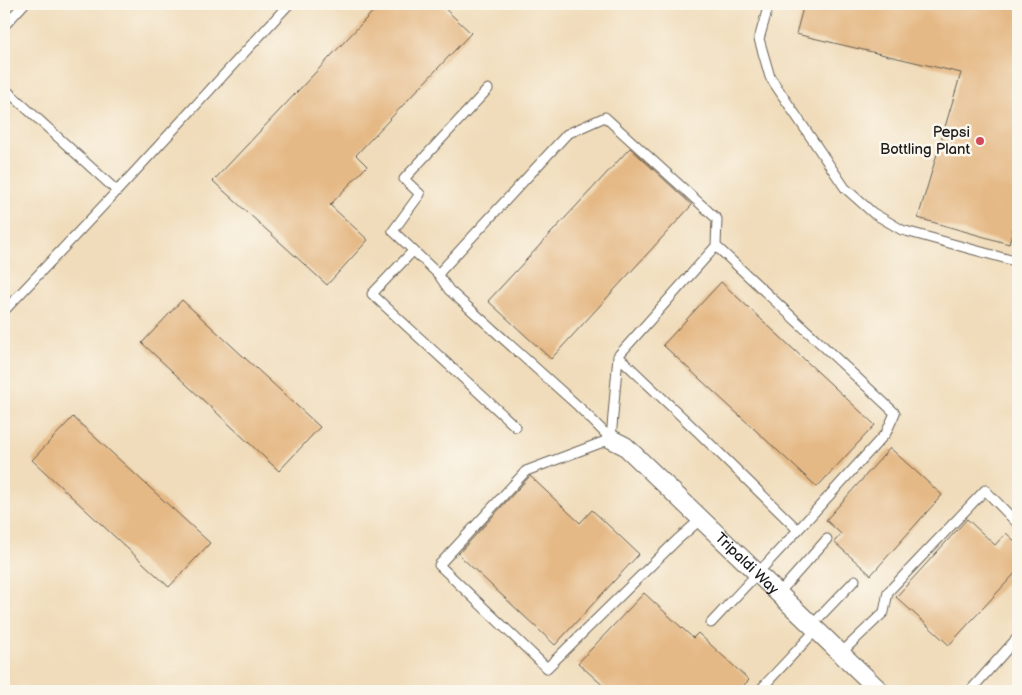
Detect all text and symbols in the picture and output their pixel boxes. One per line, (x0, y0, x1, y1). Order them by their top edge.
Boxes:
place label: Pepsi Bottling Plant (880, 123, 970, 159)
marker: Pepsi Bottling Plant (974, 135, 986, 147)
street label: Tripaldi Way (711, 529, 783, 599)

